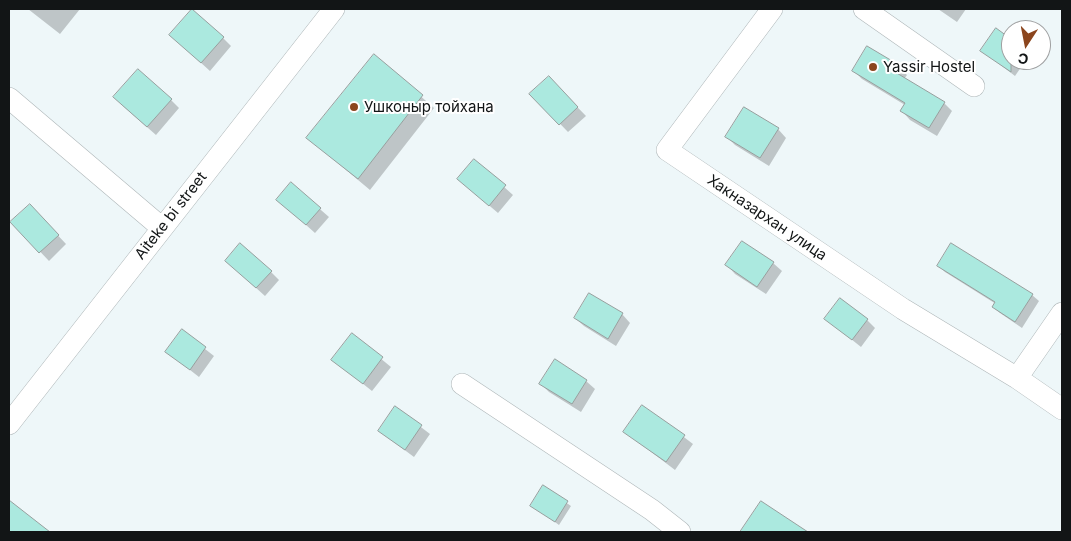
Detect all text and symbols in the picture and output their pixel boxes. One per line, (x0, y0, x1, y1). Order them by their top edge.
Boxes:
north arrow (1001, 20, 1051, 70)
text: С (1017, 50, 1030, 69)
place label: Yassir Hostel (883, 58, 975, 76)
marker: Yassir Hostel (867, 61, 879, 73)
place label: Ушконыр тойхана (364, 98, 494, 116)
marker: Ушконыр тойхана (348, 101, 360, 113)
street label: Aiteke bi street (131, 169, 211, 263)
street label: Хакназархан улица (704, 171, 830, 265)

